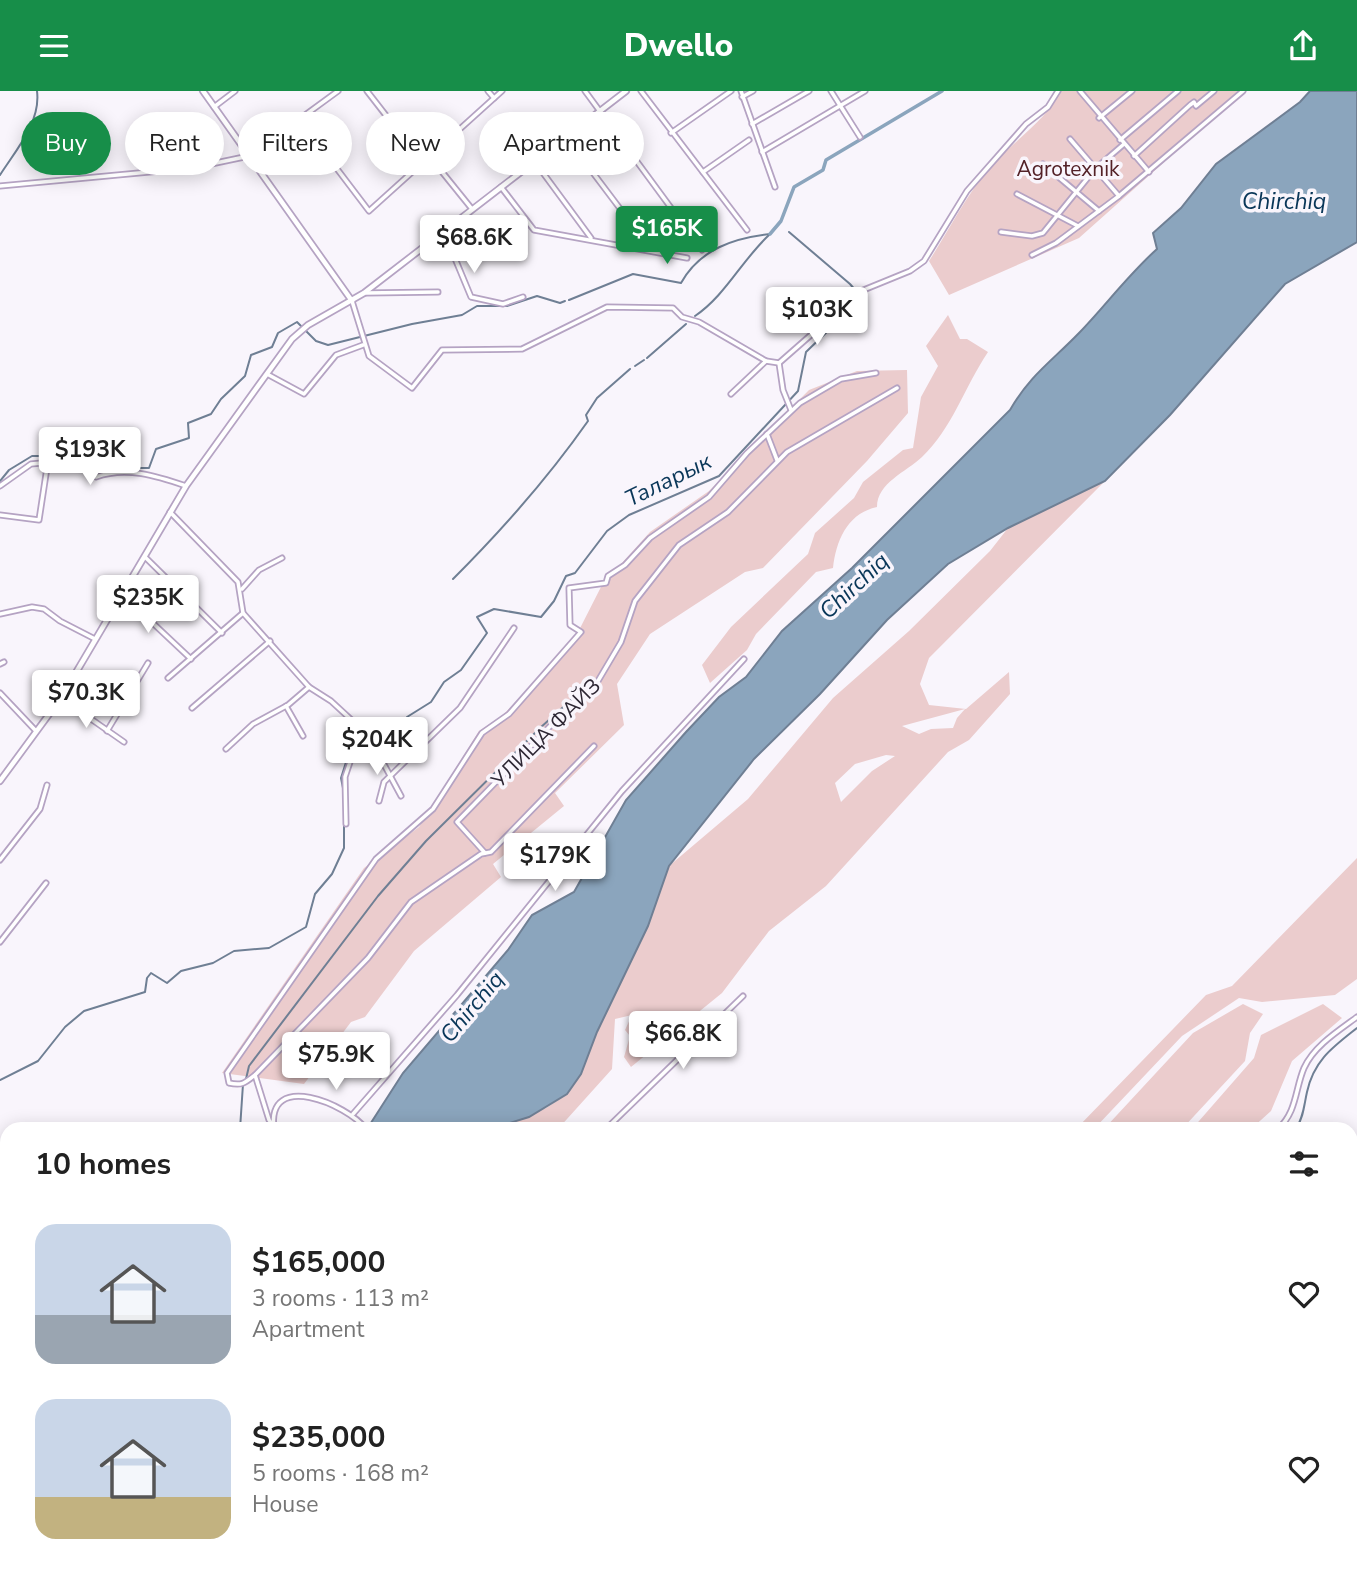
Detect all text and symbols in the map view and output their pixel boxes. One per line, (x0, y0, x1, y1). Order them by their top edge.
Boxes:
text: Dwello (624, 24, 733, 67)
icon: menu (35, 27, 73, 65)
icon: share (1284, 27, 1322, 65)
chip: Buy (21, 112, 111, 175)
chip: Rent (125, 112, 224, 175)
chip: Filters (238, 112, 352, 175)
chip: New (366, 112, 465, 175)
chip: Apartment (479, 112, 644, 175)
park label: Agrotexnik (1016, 155, 1120, 183)
water label: Chirchiq (1242, 186, 1326, 217)
pin: $165K (618, 207, 716, 266)
text: $165K (632, 213, 702, 244)
pin: $68.6K (417, 215, 531, 275)
text: $68.6K (436, 222, 512, 253)
pin: $103K (768, 287, 866, 347)
text: $103K (782, 294, 852, 325)
pin: $193K (41, 427, 139, 487)
text: $193K (55, 434, 125, 465)
water label: Таларык (620, 445, 717, 514)
water label: Chirchiq (813, 546, 895, 626)
pin: $235K (99, 575, 197, 635)
text: $235K (113, 582, 183, 613)
pin: $70.3K (29, 671, 143, 730)
street label: УЛИЦА ФАЙЗ (484, 672, 607, 795)
text: $70.3K (48, 677, 124, 708)
pin: $204K (328, 717, 426, 777)
text: $204K (342, 724, 412, 755)
pin: $179K (506, 833, 604, 893)
text: $179K (520, 840, 590, 871)
water label: Chirchiq (433, 965, 511, 1049)
pin: $66.8K (626, 1011, 740, 1071)
text: $66.8K (645, 1018, 721, 1049)
pin: $75.9K (279, 1033, 393, 1092)
text: $75.9K (298, 1039, 374, 1070)
text: 10 homes (35, 1144, 171, 1185)
icon: filters (1285, 1145, 1323, 1183)
text: $165,000 (252, 1242, 385, 1283)
icon: home (91, 1252, 175, 1336)
icon: heart (1285, 1275, 1323, 1313)
text: 3 rooms · 113 m² (252, 1283, 429, 1314)
text: Apartment (252, 1314, 364, 1345)
text: $235,000 (252, 1417, 385, 1458)
icon: home (91, 1427, 175, 1511)
icon: heart (1285, 1450, 1323, 1488)
text: 5 rooms · 168 m² (252, 1458, 429, 1489)
text: House (252, 1489, 319, 1520)

